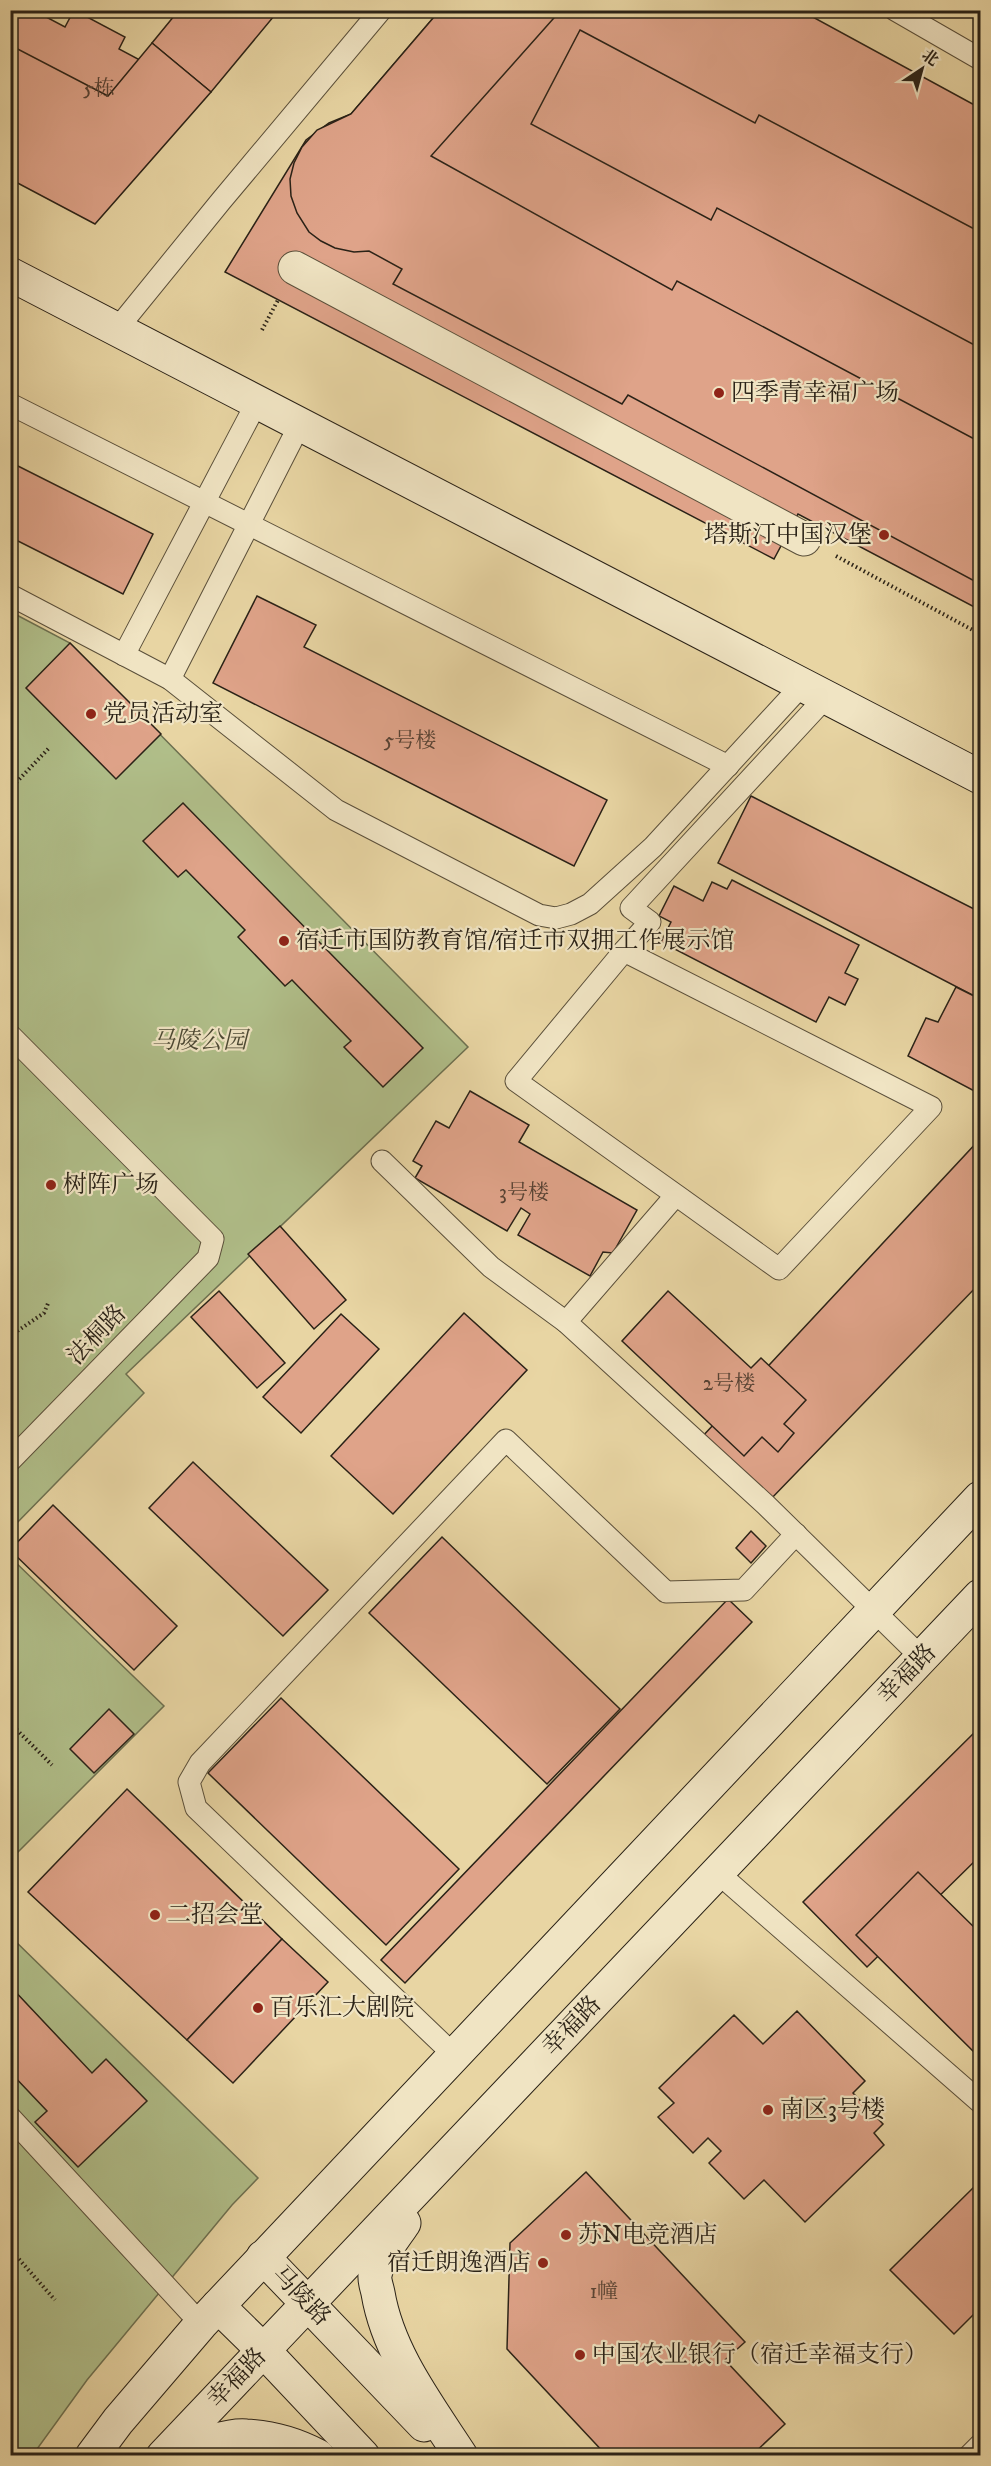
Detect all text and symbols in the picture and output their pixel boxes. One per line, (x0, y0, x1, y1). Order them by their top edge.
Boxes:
north arrow (892, 39, 952, 99)
text: 北 (918, 45, 943, 70)
house number: 5栋 (83, 76, 115, 102)
place label: 四季青幸福广场 (731, 378, 899, 408)
marker: 四季青幸福广场 (712, 386, 726, 400)
place label: 塔斯汀中国汉堡 (704, 520, 872, 550)
marker: 塔斯汀中国汉堡 (877, 528, 891, 542)
place label: 党员活动室 (103, 699, 223, 729)
marker: 党员活动室 (84, 707, 98, 721)
house number: 5号楼 (384, 728, 436, 754)
place label: 宿迁市国防教育馆/宿迁市双拥工作展示馆 (296, 926, 735, 956)
marker: 宿迁市国防教育馆/宿迁市双拥工作展示馆 (277, 934, 291, 948)
park label: 马陵公园 (151, 1026, 251, 1056)
place label: 树阵广场 (63, 1170, 159, 1200)
marker: 树阵广场 (44, 1178, 58, 1192)
house number: 3号楼 (499, 1180, 549, 1206)
street label: 法桐路 (61, 1299, 133, 1371)
house number: 2号楼 (703, 1371, 755, 1397)
street label: 幸福路 (871, 1638, 943, 1710)
place label: 二招会堂 (167, 1900, 263, 1930)
marker: 二招会堂 (148, 1908, 162, 1922)
street label: 幸福路 (536, 1990, 608, 2062)
place label: 百乐汇大剧院 (270, 1993, 414, 2023)
marker: 百乐汇大剧院 (251, 2001, 265, 2015)
place label: 南区3号楼 (780, 2095, 885, 2125)
marker: 南区3号楼 (761, 2103, 775, 2117)
place label: 苏N电竞酒店 (578, 2220, 718, 2250)
marker: 苏N电竞酒店 (559, 2228, 573, 2242)
place label: 宿迁朗逸酒店 (387, 2248, 531, 2278)
marker: 宿迁朗逸酒店 (536, 2256, 550, 2270)
street label: 马陵路 (265, 2260, 337, 2332)
house number: 1幢 (590, 2279, 618, 2305)
place label: 中国农业银行（宿迁幸福支行） (592, 2340, 928, 2370)
street label: 幸福路 (201, 2342, 273, 2414)
marker: 中国农业银行（宿迁幸福支行） (573, 2348, 587, 2362)

